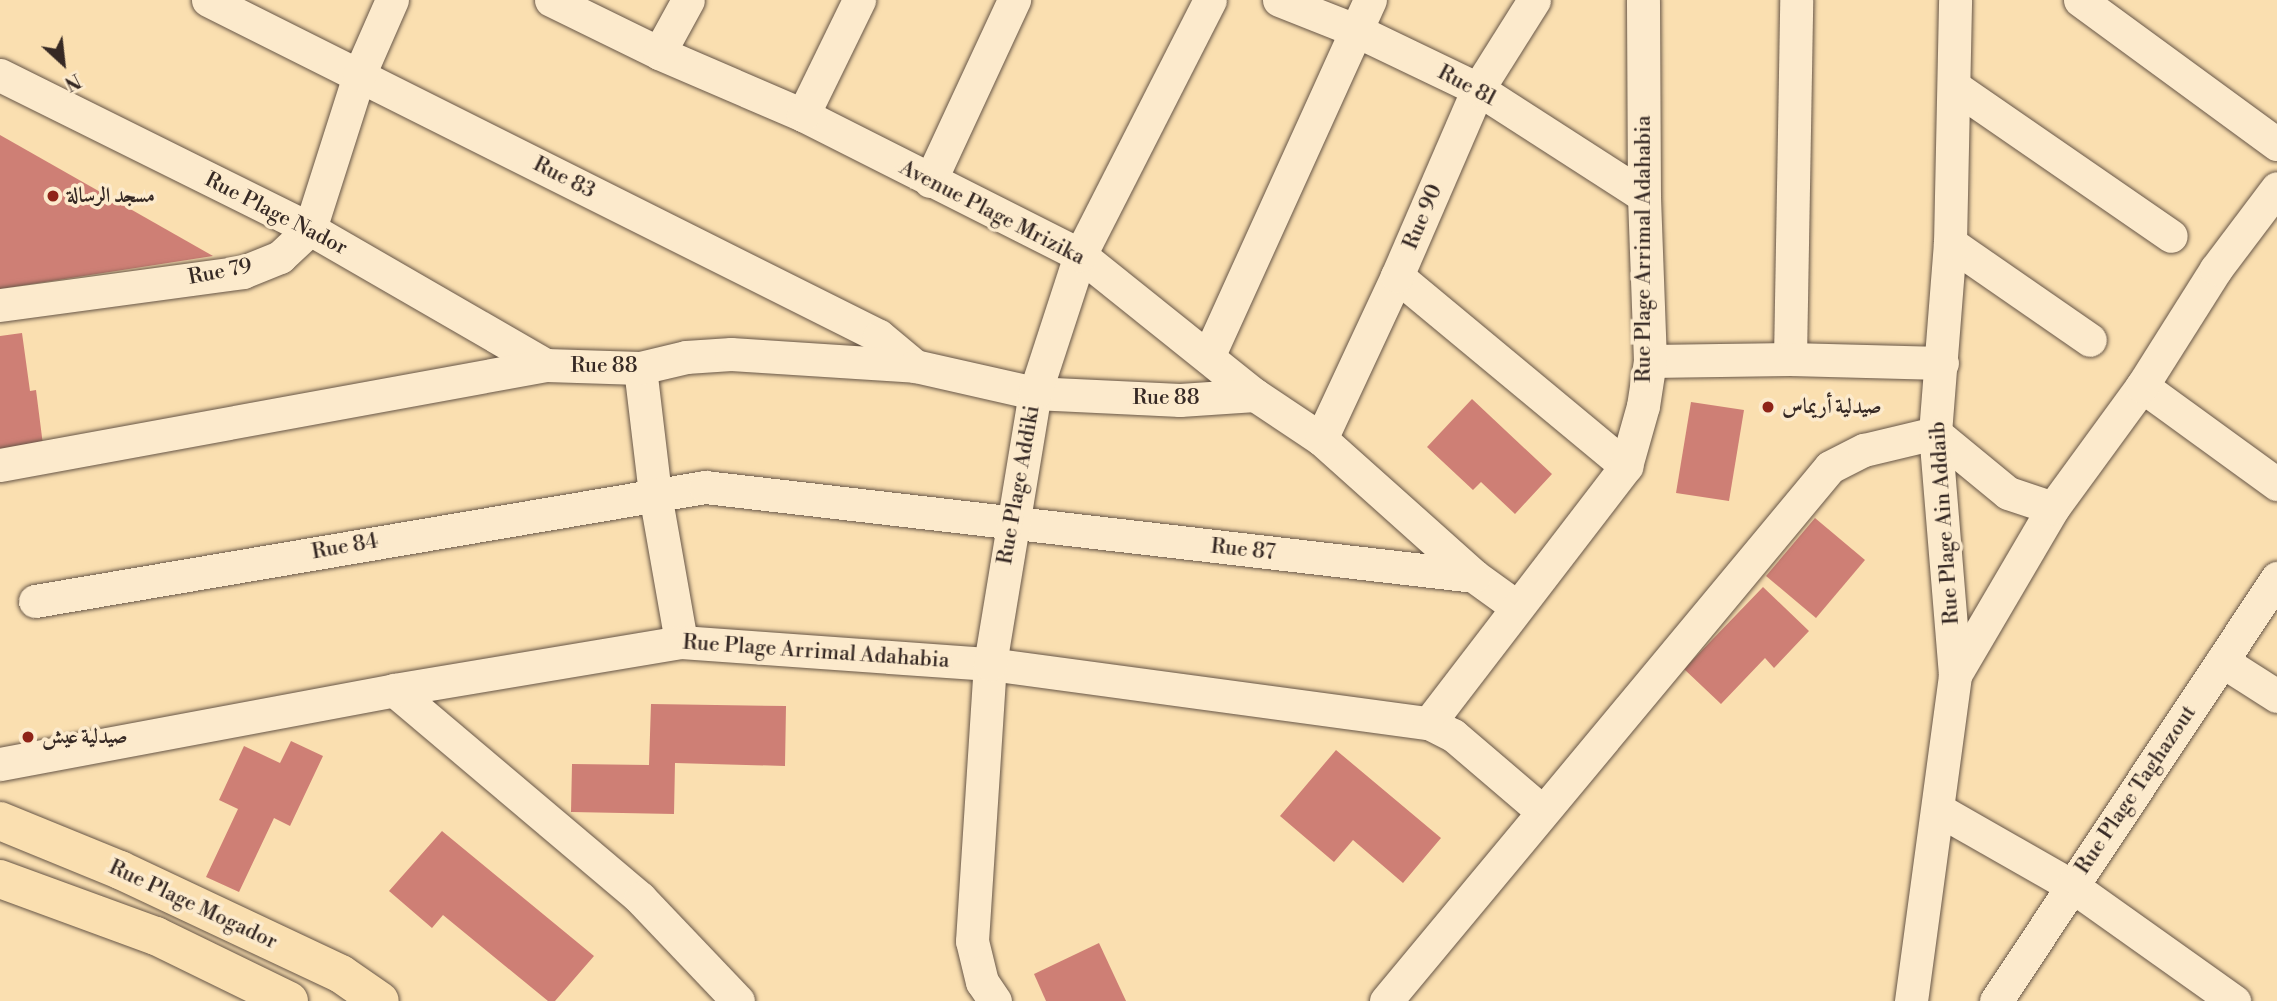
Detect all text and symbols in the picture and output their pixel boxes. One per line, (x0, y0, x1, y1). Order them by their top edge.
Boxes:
north arrow (28, 28, 98, 98)
street label: Rue 81 (1433, 60, 1501, 112)
text: N (60, 68, 85, 96)
street label: Rue Plage Arrimal Adahabia (1631, 115, 1657, 383)
street label: Rue 83 (529, 152, 599, 204)
street label: Avenue Plage Mrizika (895, 155, 1089, 271)
street label: Rue Plage Nador (200, 167, 352, 261)
street label: Rue 90 (1398, 181, 1448, 253)
place label: مسجد الرسالة (67, 183, 155, 209)
marker: مسجد الرسالة (45, 188, 61, 204)
street label: Rue 79 (186, 253, 254, 291)
street label: Rue 88 (570, 353, 638, 379)
street label: Rue 88 (1132, 385, 1200, 411)
place label: صيدلية أريماس (1782, 394, 1882, 420)
marker: صيدلية أريماس (1760, 399, 1776, 415)
street label: Rue Plage Addiki (993, 404, 1045, 566)
street label: Rue Plage Ain Addaib (1925, 420, 1965, 626)
street label: Rue 84 (310, 529, 380, 565)
street label: Rue 87 (1210, 534, 1276, 566)
street label: Rue Plage Arrimal Adahabia (682, 630, 950, 674)
street label: Rue Plage Taghazout (2070, 701, 2202, 879)
place label: صيدلية عيش (42, 724, 128, 750)
marker: صيدلية عيش (20, 729, 36, 745)
street label: Rue Plage Mogador (105, 855, 281, 955)

